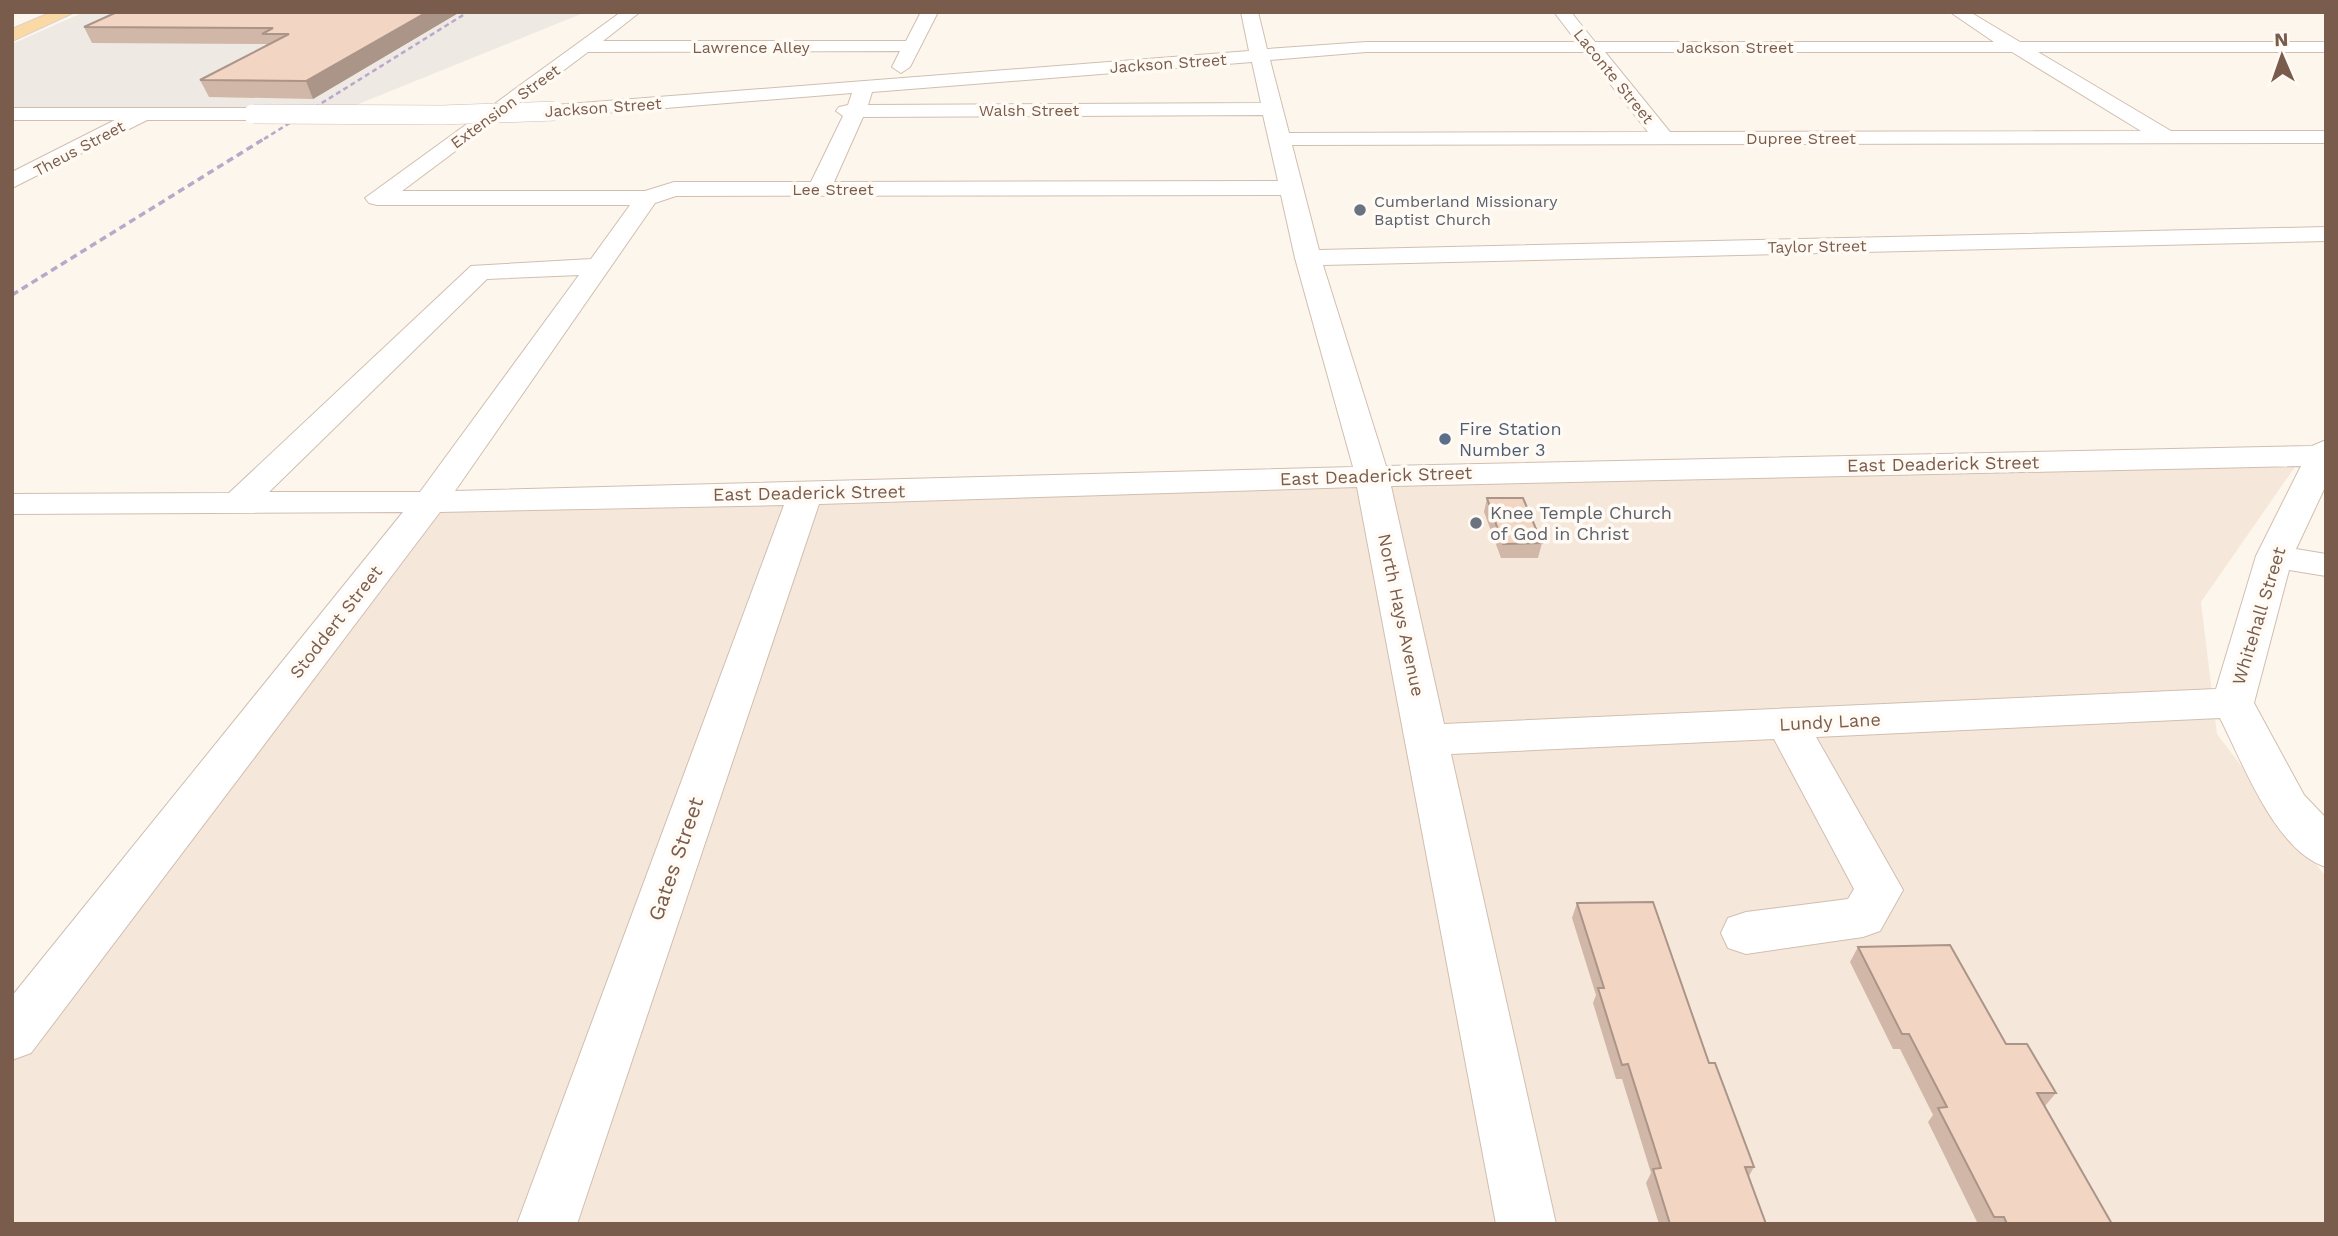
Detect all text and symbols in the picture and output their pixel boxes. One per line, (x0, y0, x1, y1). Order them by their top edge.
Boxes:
north arrow (2247, 21, 2317, 91)
street label: Laconte Street (1570, 25, 1658, 128)
text: N (2274, 28, 2289, 51)
street label: Lawrence Alley (692, 38, 811, 57)
street label: Jackson Street (1676, 38, 1794, 57)
street label: Jackson Street (1109, 50, 1227, 77)
street label: Extension Street (447, 60, 564, 152)
street label: Jackson Street (544, 94, 662, 121)
street label: Walsh Street (979, 101, 1080, 120)
street label: Theus Street (30, 116, 128, 180)
street label: Dupree Street (1746, 129, 1856, 148)
street label: Lee Street (792, 180, 874, 199)
place label: Cumberland Missionary Baptist Church (1374, 192, 1558, 229)
marker: Cumberland Missionary Baptist Church (1352, 202, 1368, 218)
street label: Taylor Street (1767, 236, 1867, 257)
place label: Fire Station Number 3 (1459, 418, 1562, 460)
marker: Fire Station Number 3 (1437, 431, 1453, 447)
street label: East Deaderick Street (1847, 451, 2040, 476)
street label: East Deaderick Street (1279, 462, 1473, 489)
street label: East Deaderick Street (713, 480, 906, 505)
place label: Knee Temple Church of God in Christ (1490, 502, 1672, 544)
marker: Knee Temple Church of God in Christ (1468, 515, 1484, 531)
street label: North Hays Avenue (1374, 532, 1429, 698)
street label: Whitehall Street (2228, 544, 2290, 687)
street label: Stoddert Street (285, 561, 386, 682)
street label: Lundy Lane (1779, 708, 1881, 735)
street label: Gates Street (643, 794, 708, 924)

